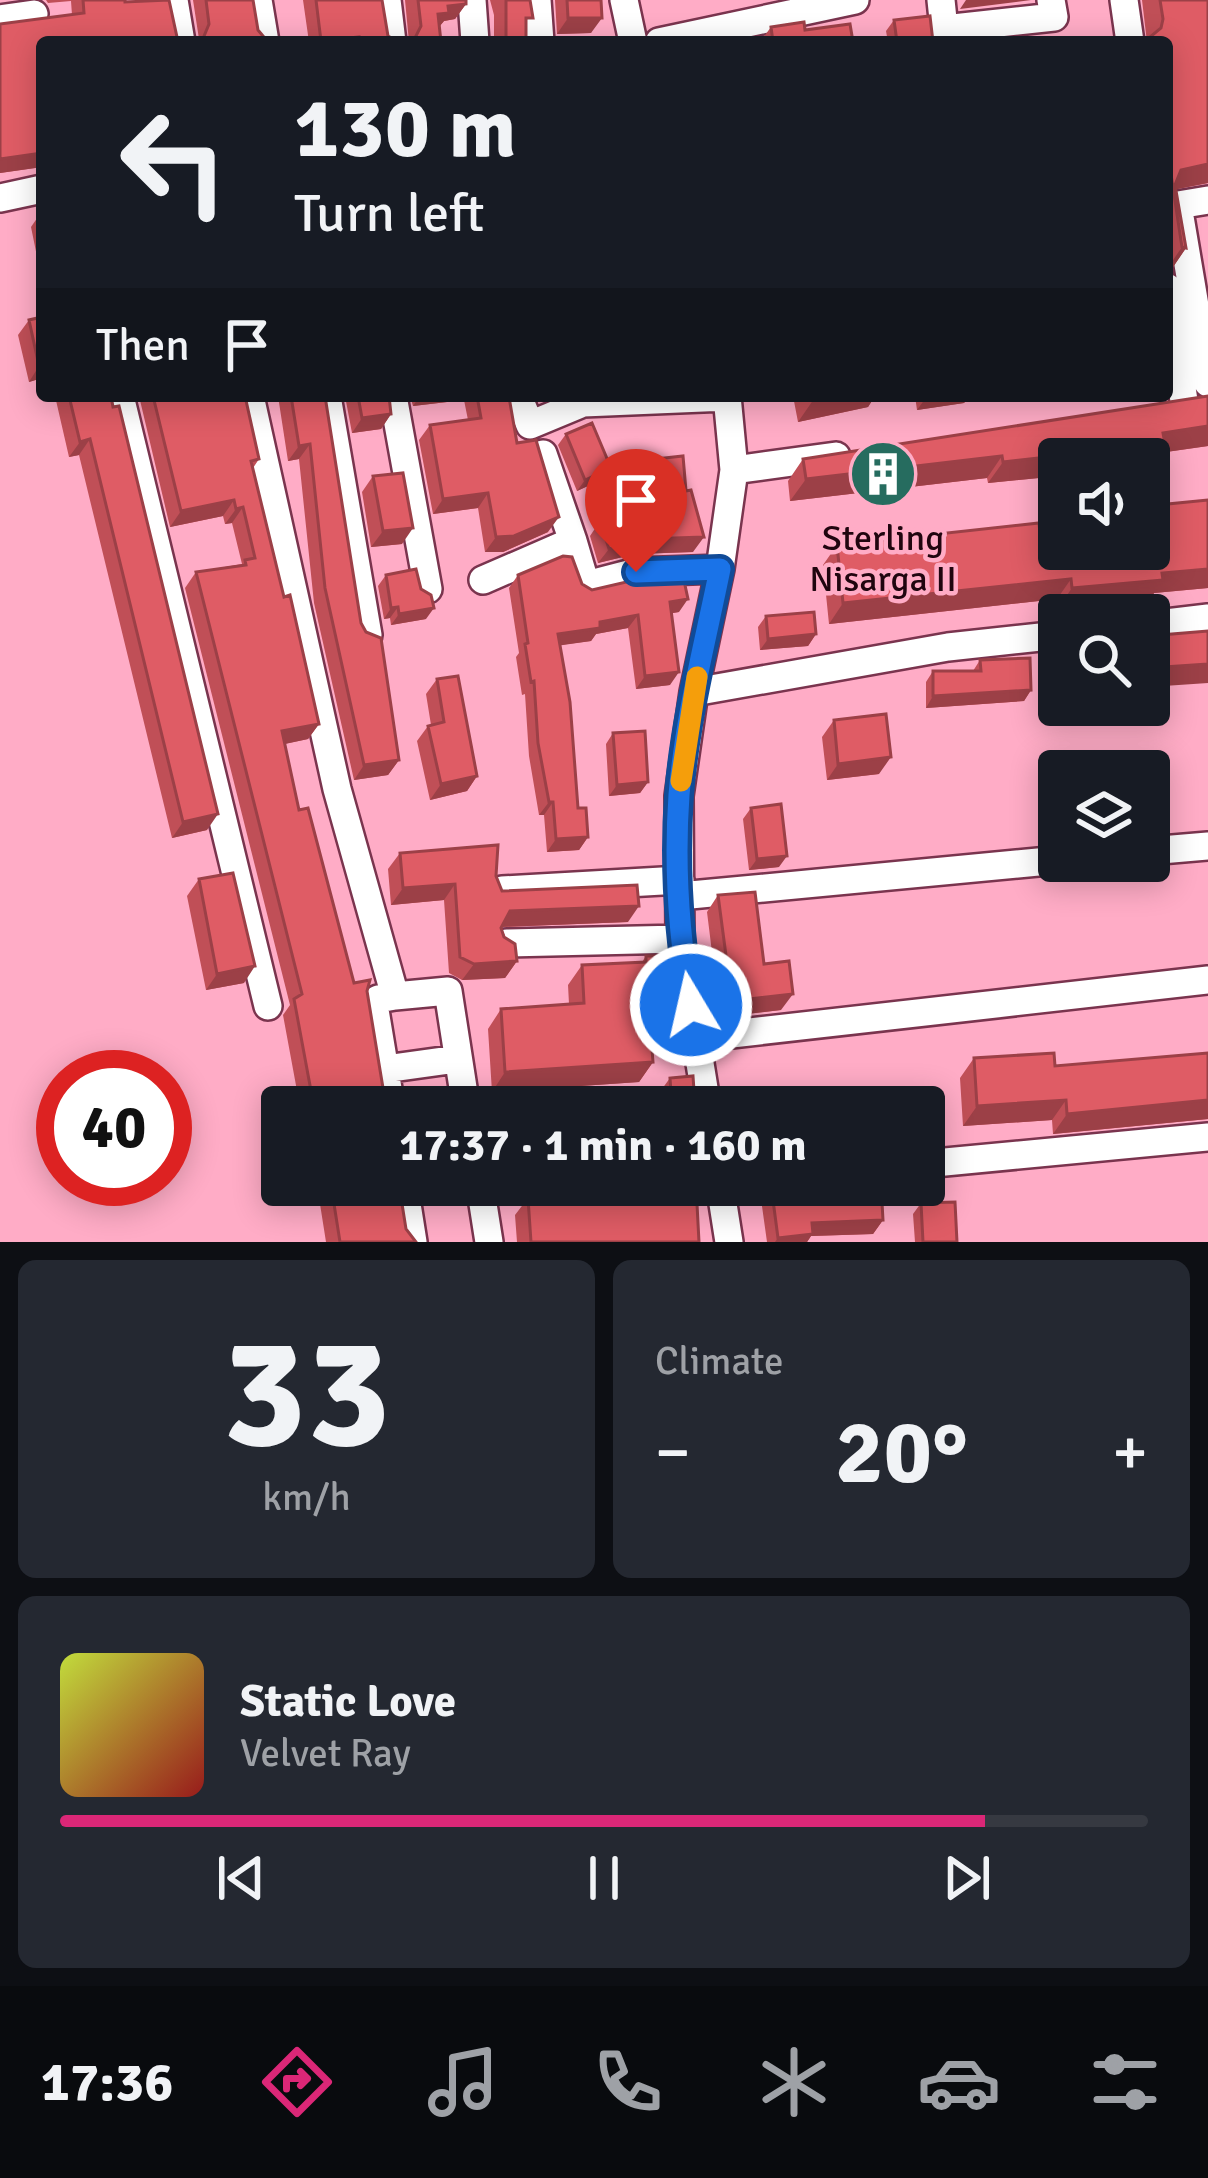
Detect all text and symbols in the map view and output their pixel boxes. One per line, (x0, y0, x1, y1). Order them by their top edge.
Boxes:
text: 130 m (294, 77, 516, 181)
icon: left (96, 84, 252, 240)
text: Turn left (294, 180, 484, 247)
icon: arrive (214, 312, 280, 378)
text: Then (96, 318, 190, 373)
map controls (1038, 438, 1170, 882)
button: sound (1038, 438, 1170, 570)
building icon: Sterling Nisarga II (848, 439, 918, 509)
pin (585, 449, 687, 572)
icon: arrive (603, 467, 669, 533)
place label: Sterling Nisarga II (809, 516, 957, 602)
button: search (1038, 594, 1170, 726)
button: layers (1038, 750, 1170, 882)
position arrow (628, 942, 754, 1068)
speed limit sign: 40 (36, 1050, 192, 1206)
text: 17:37 · 1 min · 160 m (399, 1118, 807, 1173)
text: 33 (222, 1298, 391, 1491)
text: Climate (655, 1337, 784, 1385)
text: 20° (835, 1397, 968, 1508)
text: − (655, 1412, 691, 1493)
text: + (1112, 1412, 1148, 1493)
text: km/h (262, 1473, 351, 1521)
text: Static Love (240, 1674, 456, 1729)
text: Velvet Ray (240, 1729, 411, 1777)
icon: previous (208, 1845, 274, 1911)
icon: pause (571, 1845, 637, 1911)
icon: next (934, 1845, 1000, 1911)
icon: directions (255, 2040, 339, 2124)
icon: music (421, 2040, 505, 2124)
icon: phone (586, 2040, 670, 2124)
icon: climate (752, 2040, 836, 2124)
icon: car (917, 2040, 1001, 2124)
icon: filters (1083, 2040, 1167, 2124)
text: 17:36 (41, 2049, 173, 2116)

